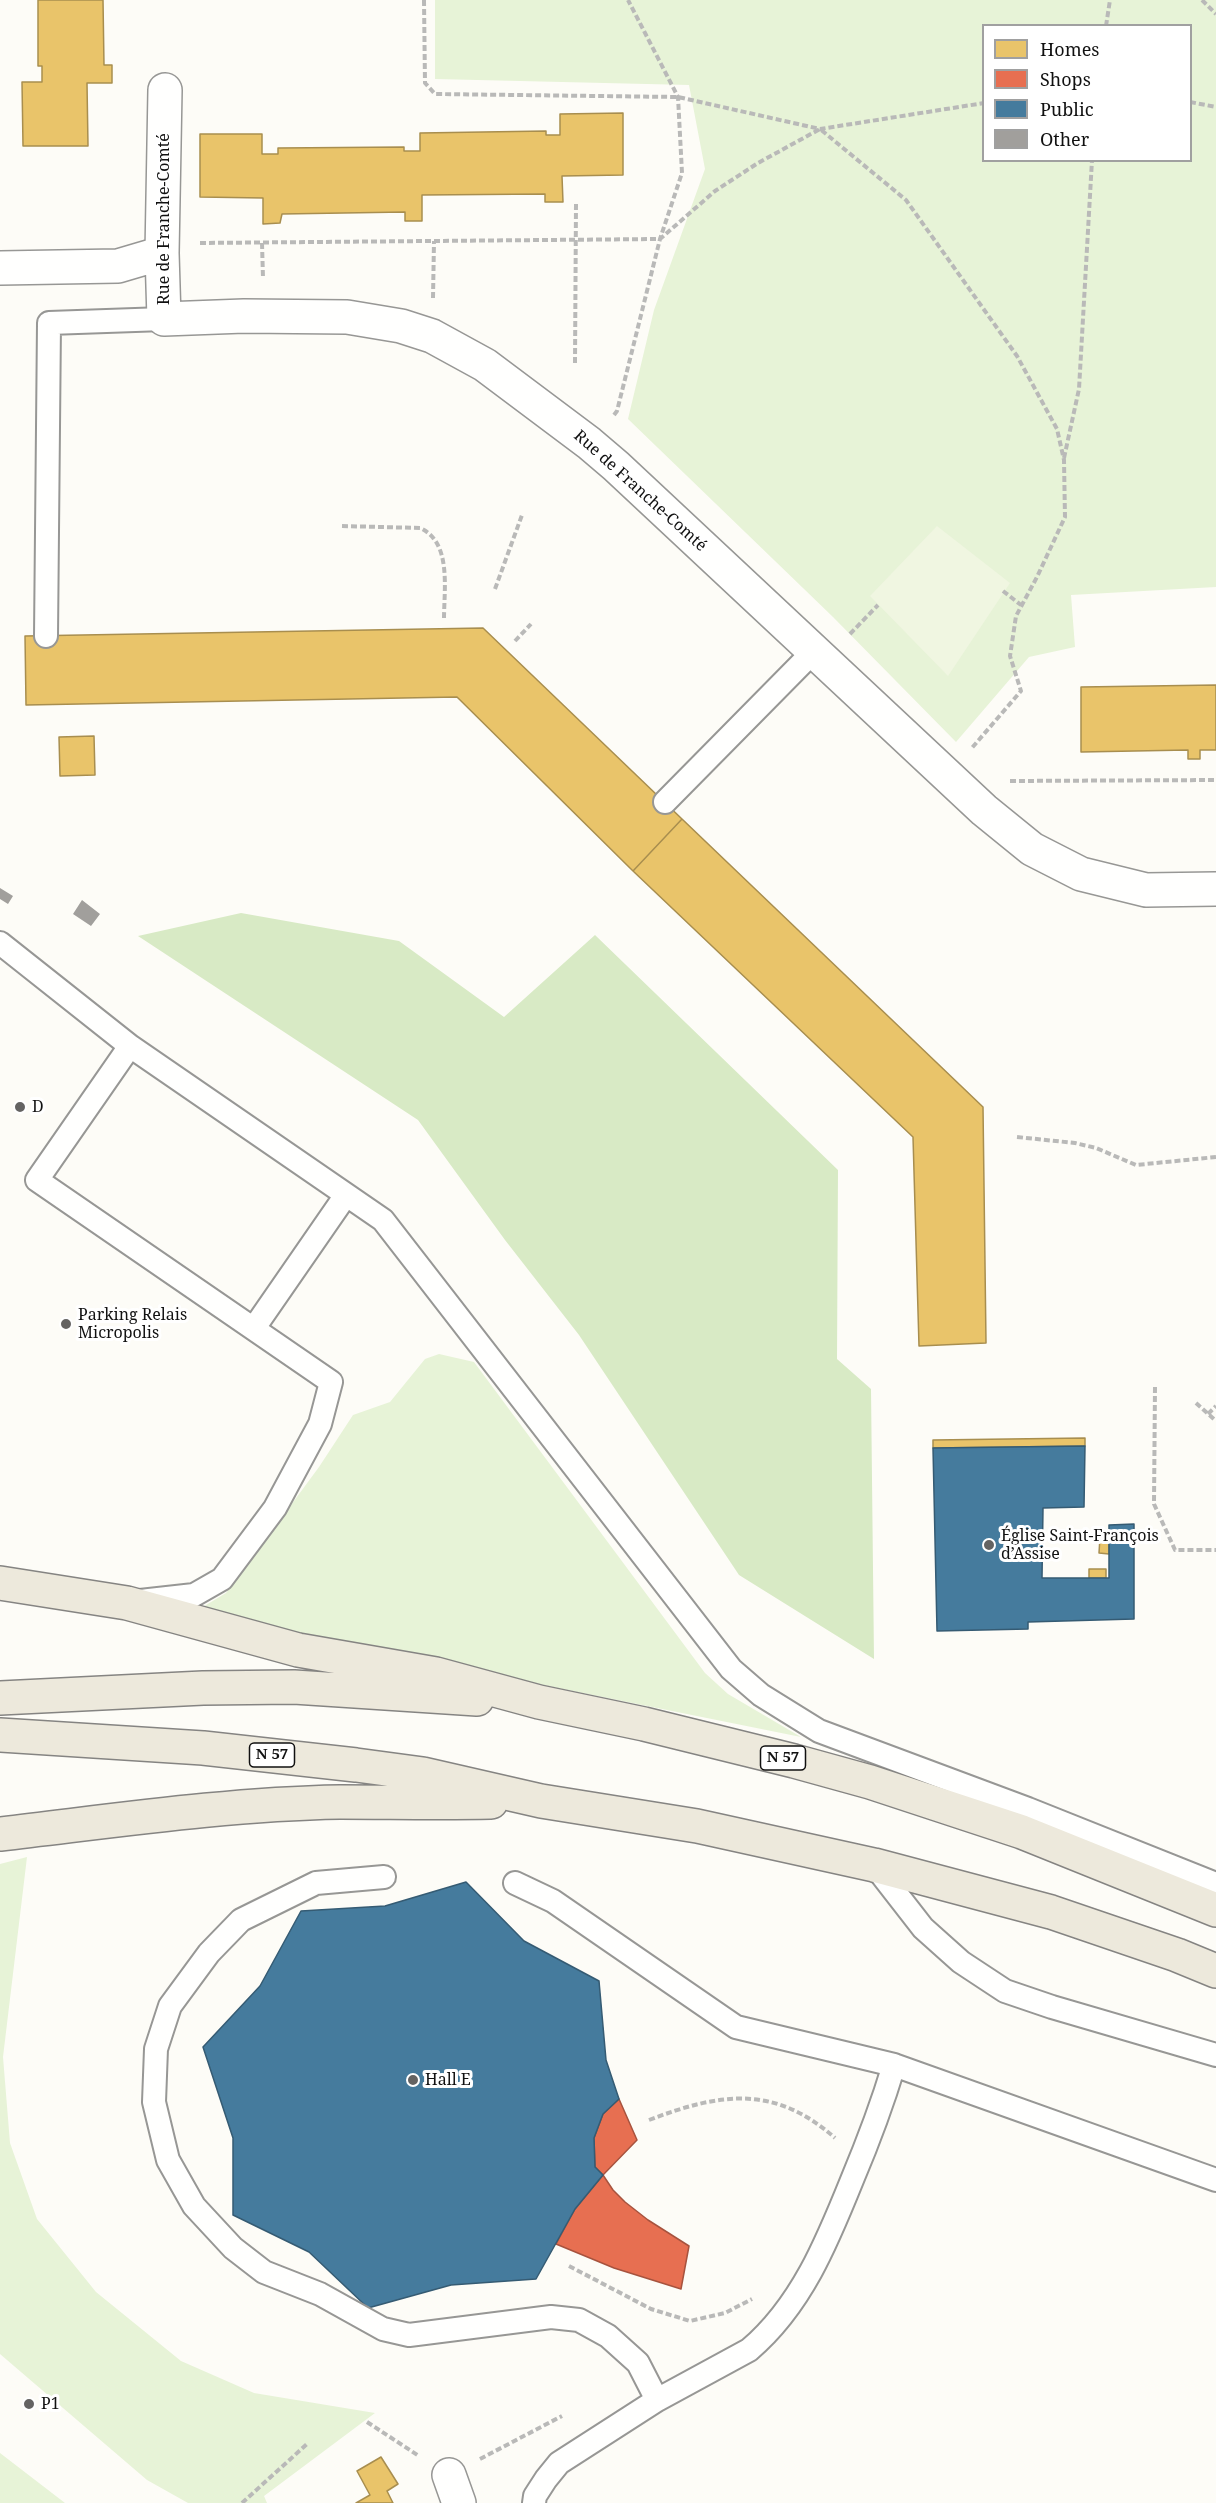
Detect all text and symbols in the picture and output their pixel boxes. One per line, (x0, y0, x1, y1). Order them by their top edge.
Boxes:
legend (982, 24, 1192, 162)
text: Homes (1040, 37, 1099, 61)
text: Shops (1040, 67, 1091, 91)
text: Public (1040, 97, 1094, 121)
text: Other (1040, 127, 1089, 151)
street label: Rue de Franche-Comté (154, 133, 174, 305)
street label: Rue de Franche-Comté (570, 426, 710, 556)
place label: D (32, 1097, 44, 1117)
marker: D (13, 1100, 27, 1114)
place label: Parking Relais Micropolis (78, 1305, 187, 1343)
marker: Parking Relais Micropolis (59, 1317, 73, 1331)
place label: Église Saint-François d’Assise (1001, 1526, 1159, 1564)
marker: Église Saint-François d’Assise (982, 1538, 996, 1552)
road number: N 57 (250, 1743, 294, 1767)
road number: N 57 (760, 1746, 806, 1770)
place label: Hall E (425, 2070, 471, 2090)
marker: Hall E (406, 2073, 420, 2087)
place label: P1 (41, 2394, 60, 2414)
marker: P1 (22, 2397, 36, 2411)

